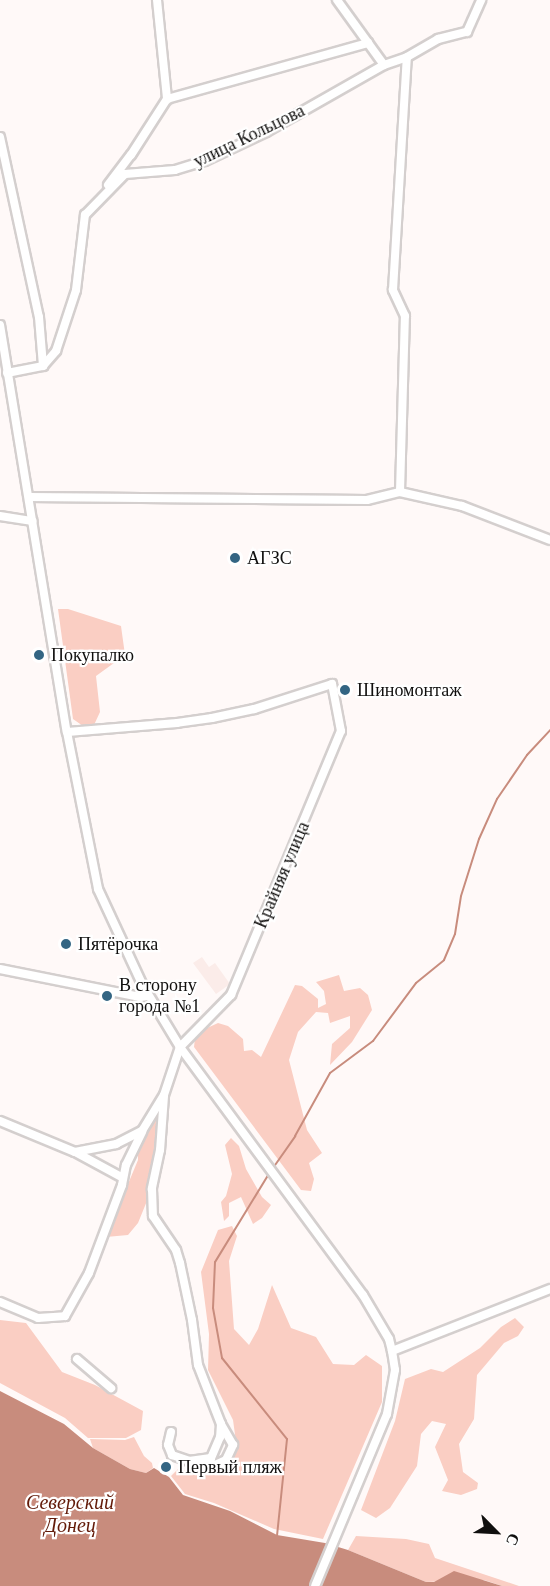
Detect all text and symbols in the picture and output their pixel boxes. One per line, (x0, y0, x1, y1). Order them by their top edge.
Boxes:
street label: улица Кольцова (190, 100, 308, 172)
place label: АГЗС (247, 547, 292, 569)
marker: АГЗС (228, 551, 242, 565)
place label: Покупалко (51, 644, 134, 666)
marker: Покупалко (32, 648, 46, 662)
place label: Шиномонтаж (357, 679, 462, 701)
marker: Шиномонтаж (338, 683, 352, 697)
street label: Крайняя улица (250, 818, 314, 932)
place label: Пятёрочка (78, 933, 158, 955)
marker: Пятёрочка (59, 937, 73, 951)
place label: В сторону города №1 (119, 975, 200, 1018)
marker: В сторону города №1 (100, 989, 114, 1003)
place label: Первый пляж (178, 1456, 282, 1478)
marker: Первый пляж (159, 1460, 173, 1474)
water label: Северский Донец (26, 1491, 114, 1538)
north arrow (466, 1502, 526, 1562)
text: С (503, 1531, 523, 1548)

